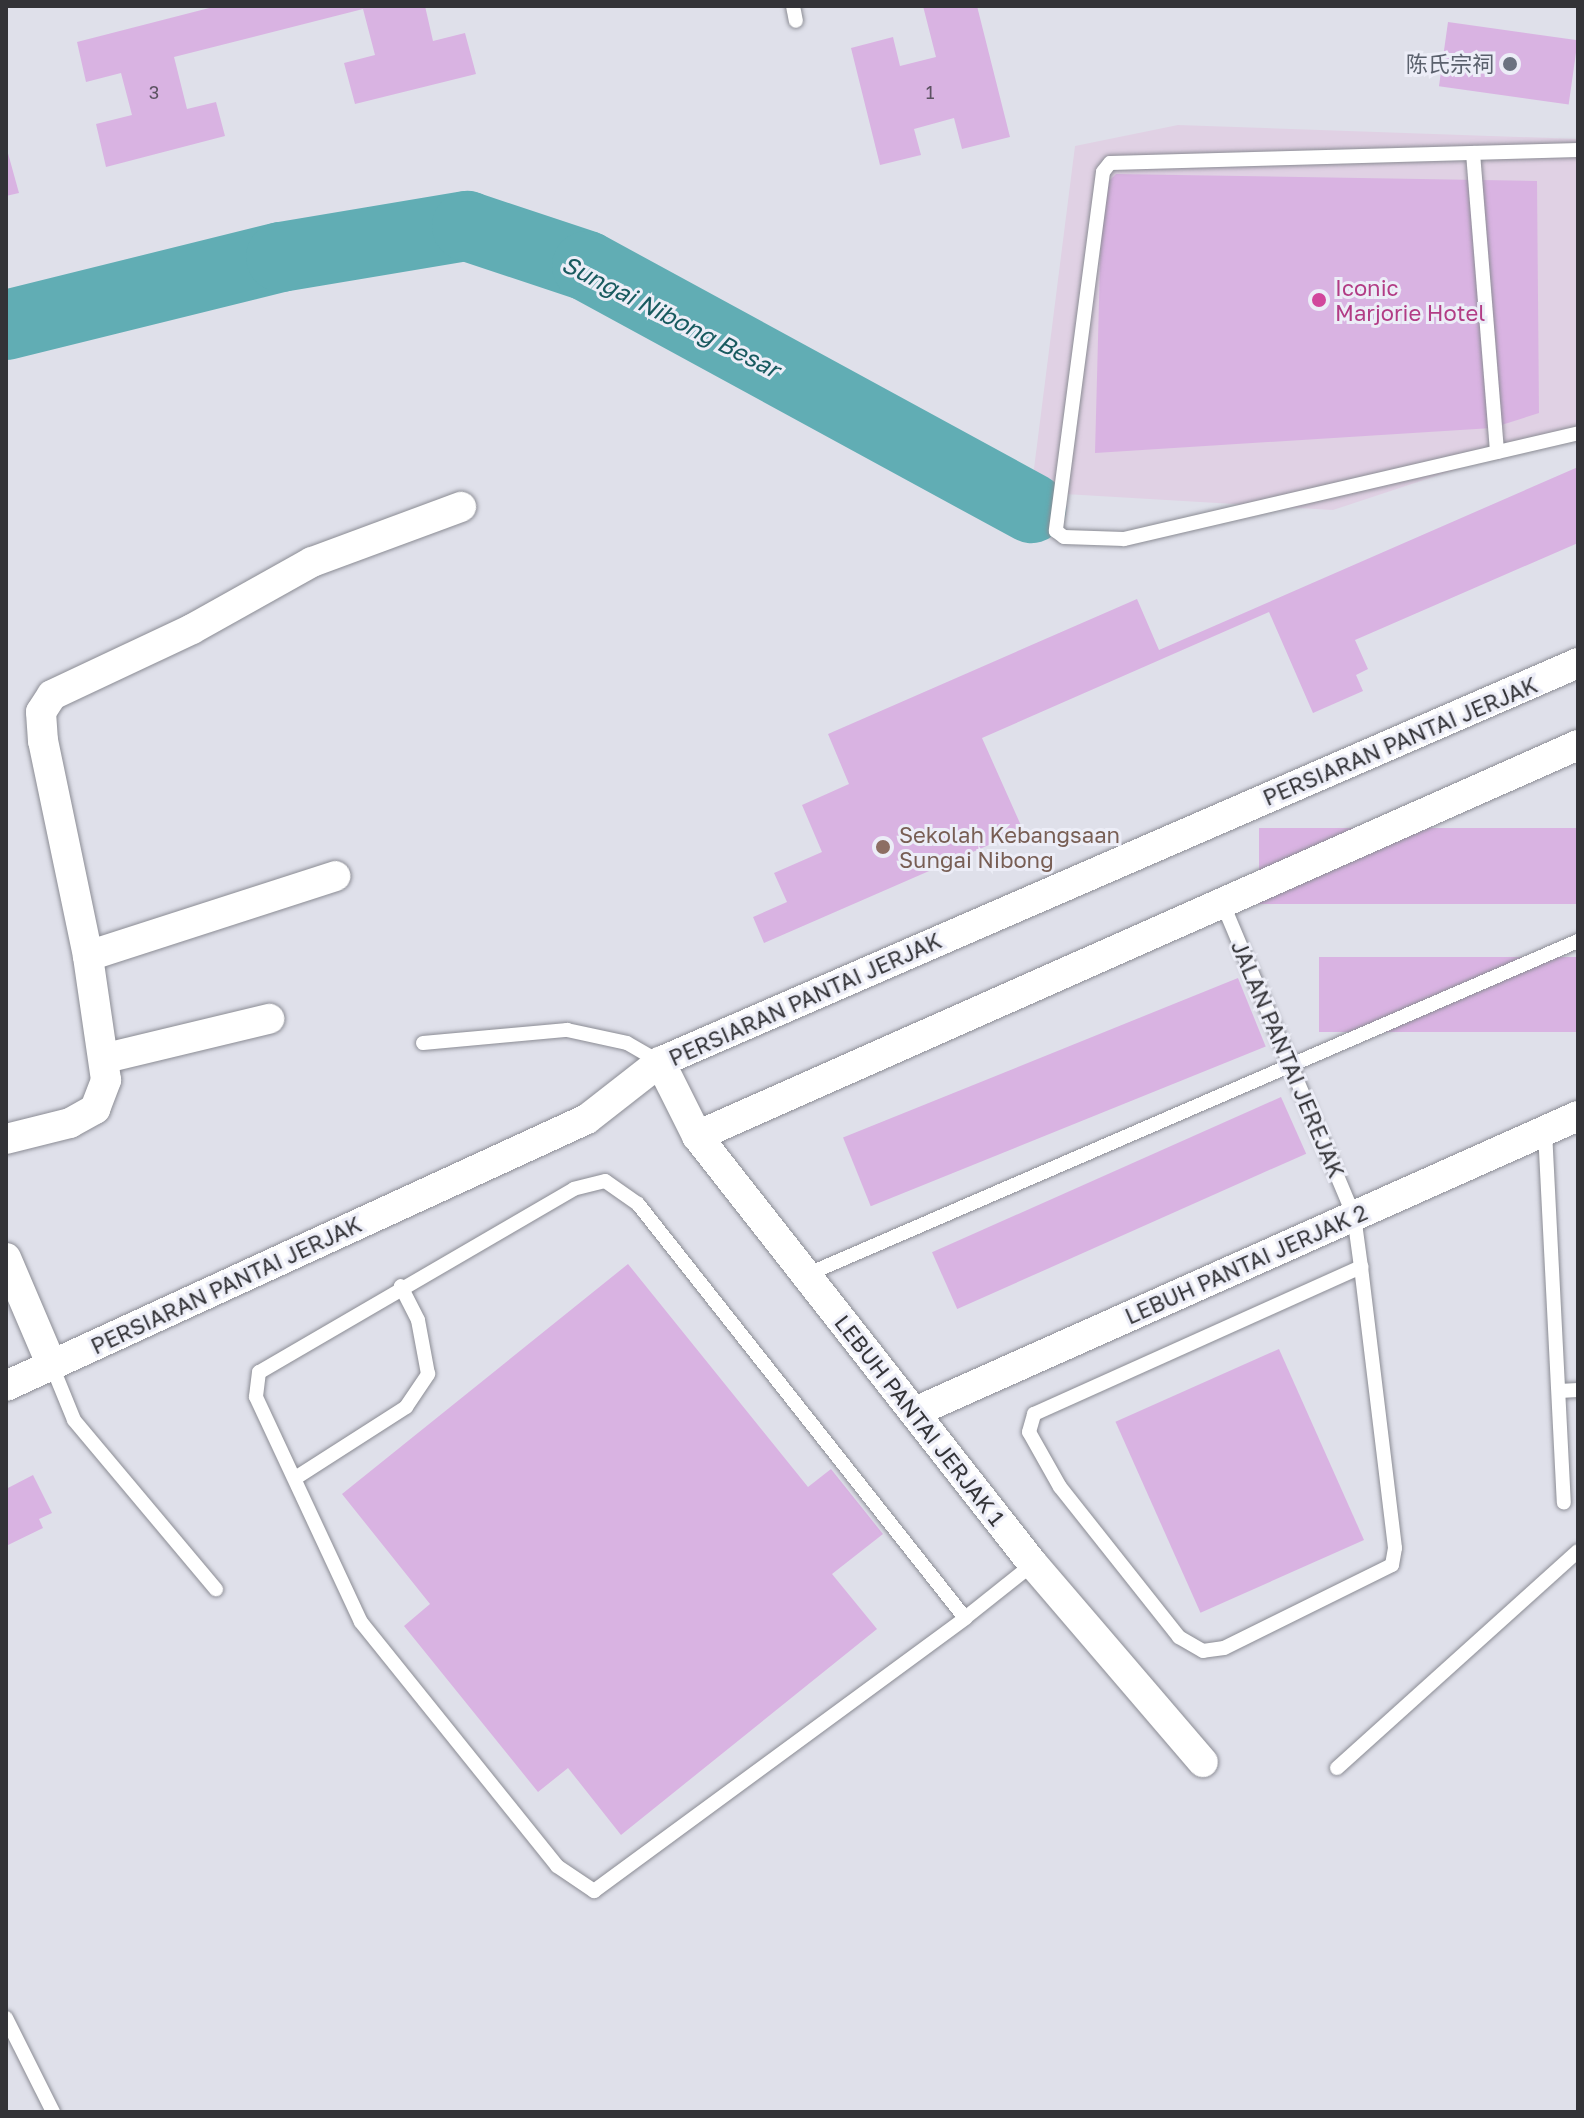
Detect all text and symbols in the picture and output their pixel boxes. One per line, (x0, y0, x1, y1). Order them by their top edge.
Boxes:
place label: 陈氏宗祠 (1406, 51, 1494, 77)
marker: 陈氏宗祠 (1501, 55, 1519, 73)
house number: 3 (149, 81, 159, 103)
house number: 1 (926, 81, 934, 103)
water label: Sungai Nibong Besar (557, 249, 785, 383)
place label: Iconic Marjorie Hotel (1335, 274, 1485, 326)
marker: Iconic Marjorie Hotel (1310, 291, 1328, 309)
street label: PERSIARAN PANTAI JERJAK (1259, 671, 1541, 811)
place label: Sekolah Kebangsaan Sungai Nibong (899, 821, 1120, 872)
marker: Sekolah Kebangsaan Sungai Nibong (874, 838, 892, 856)
street label: PERSIARAN PANTAI JERJAK (665, 927, 945, 1071)
street label: JALAN PANTAI JEREJAK (1226, 936, 1350, 1182)
street label: LEBUH PANTAI JERJAK 2 (1121, 1199, 1371, 1329)
street label: PERSIARAN PANTAI JERJAK (87, 1211, 365, 1359)
street label: LEBUH PANTAI JERJAK 1 (830, 1309, 1010, 1531)

